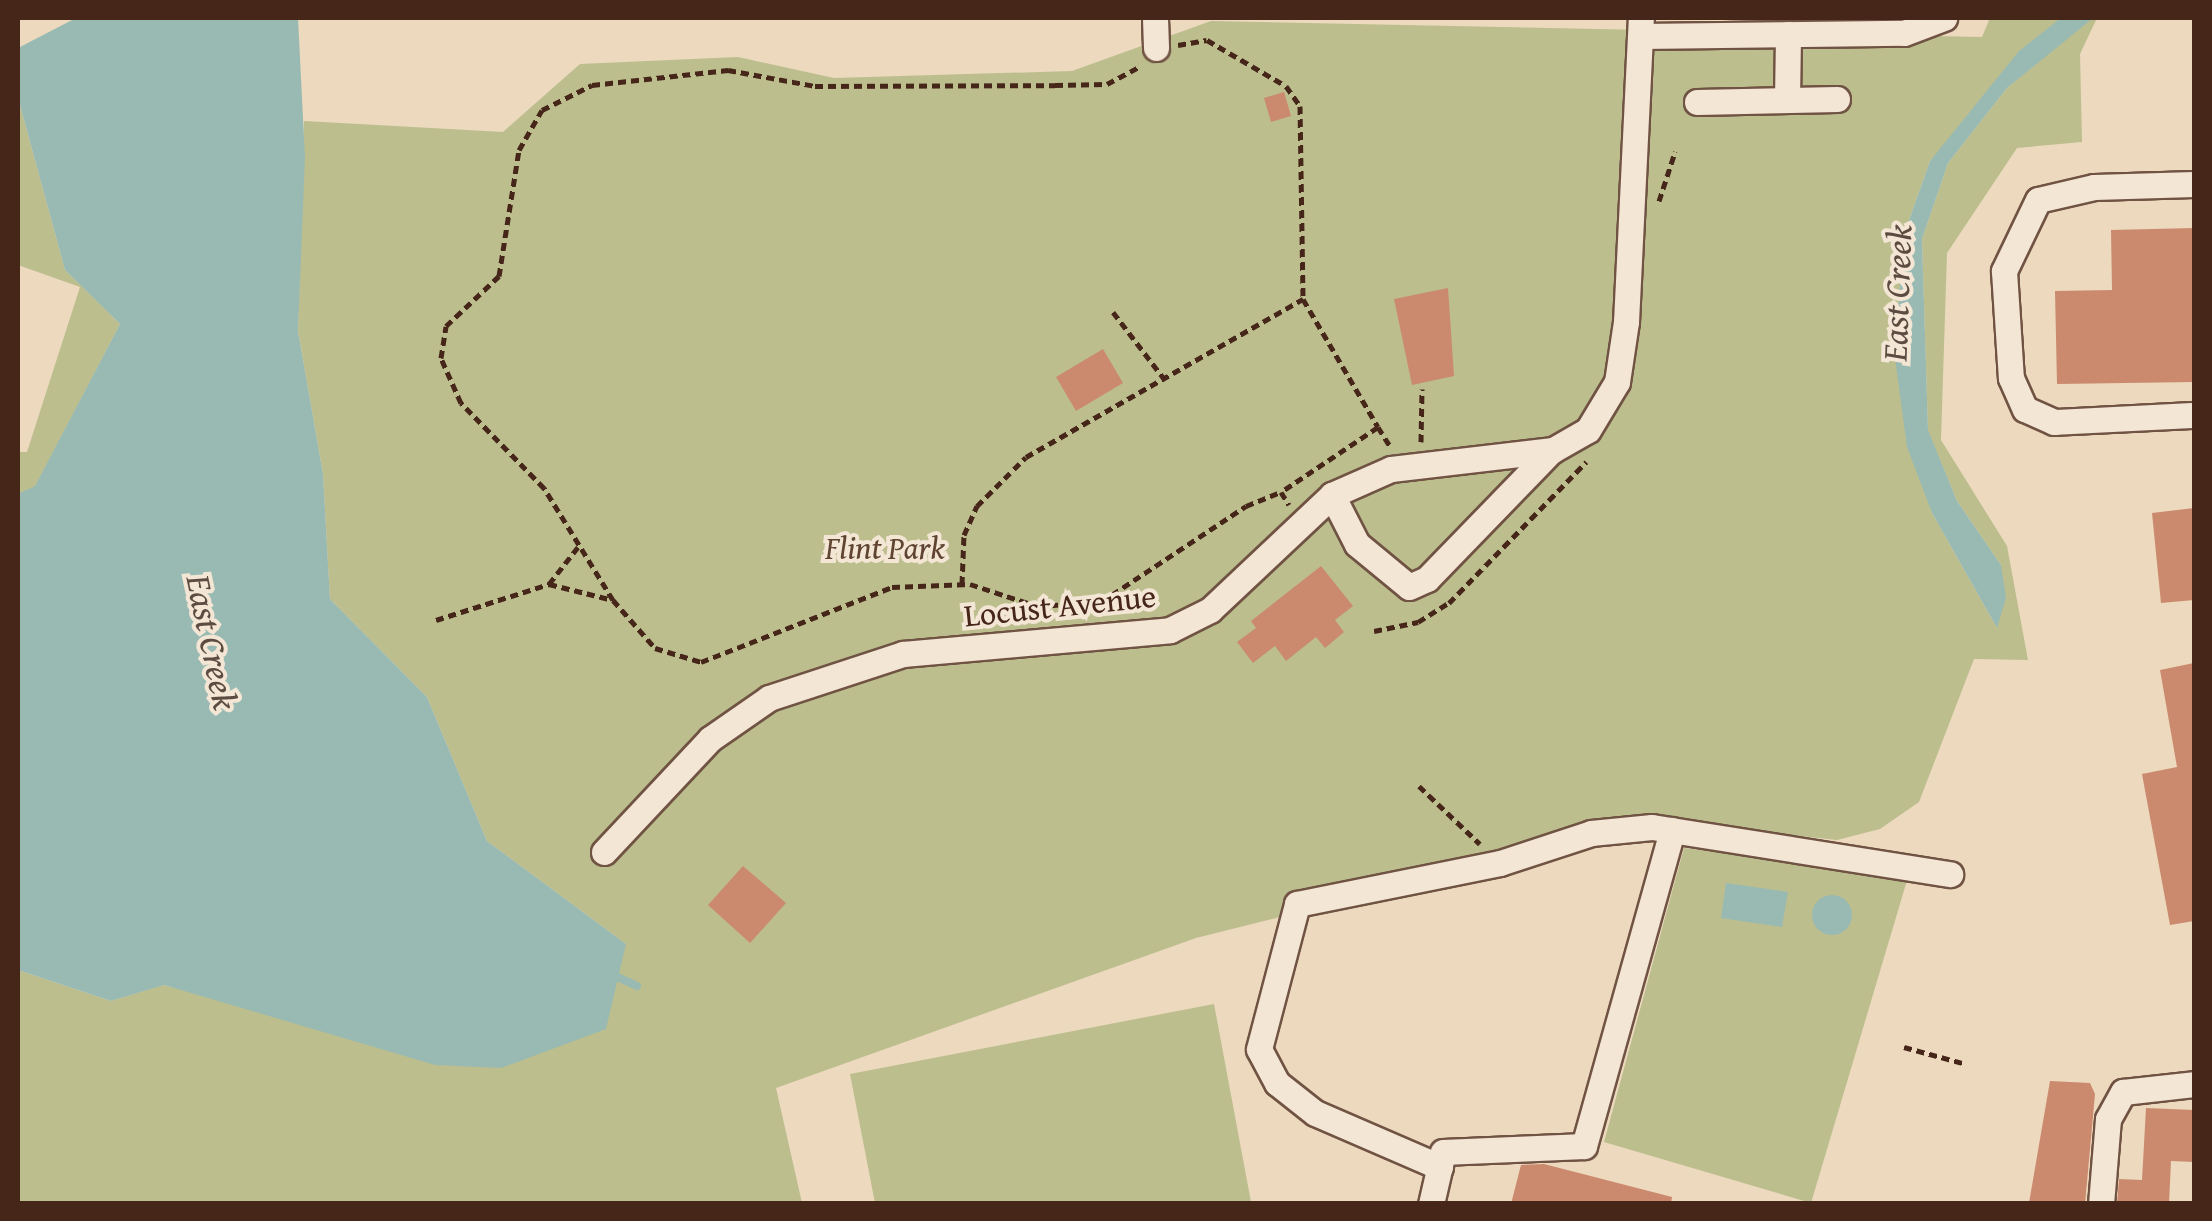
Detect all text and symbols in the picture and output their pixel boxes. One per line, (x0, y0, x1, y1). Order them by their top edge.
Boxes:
water label: East Creek (1874, 224, 1920, 362)
park label: Flint Park (825, 529, 945, 567)
water label: East Creek (177, 571, 247, 713)
street label: Locust Avenue (962, 577, 1158, 635)

